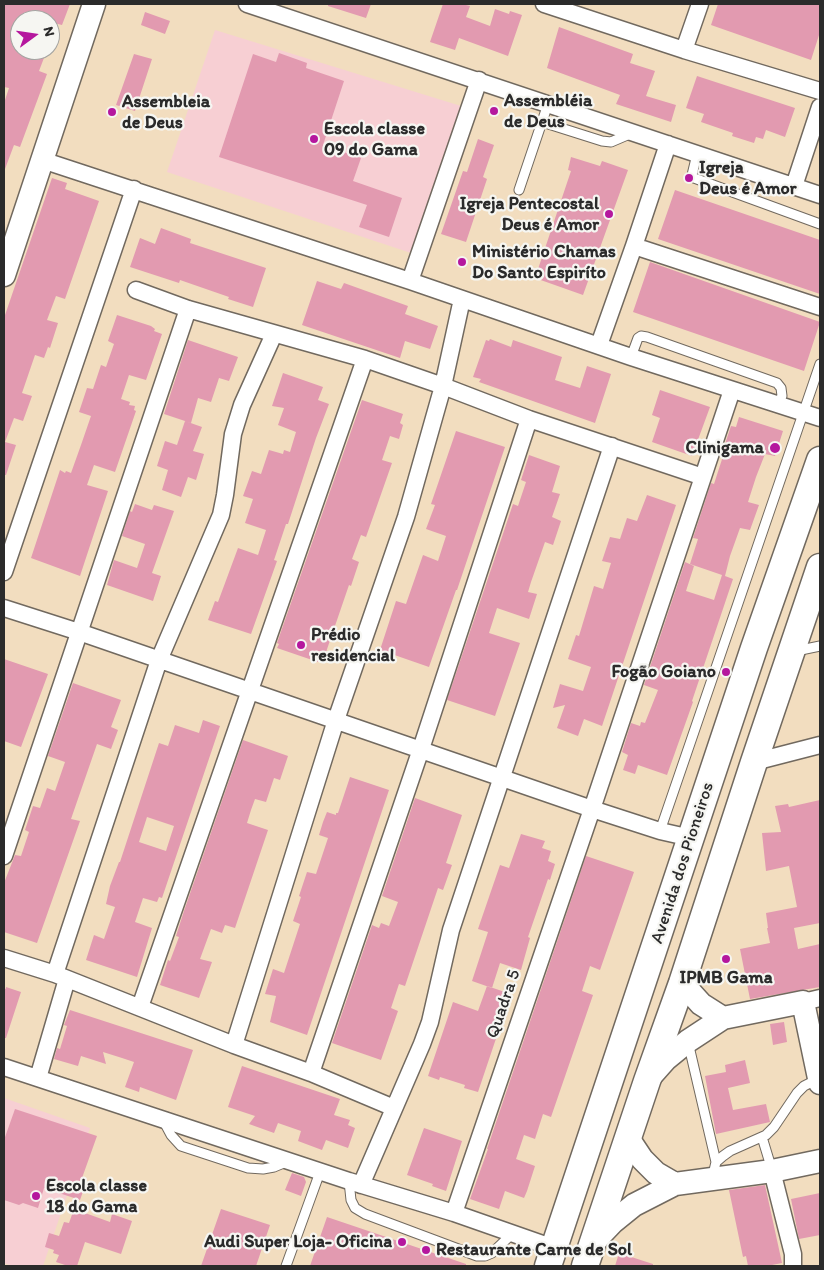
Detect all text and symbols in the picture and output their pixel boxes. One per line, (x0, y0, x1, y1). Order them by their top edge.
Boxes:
north arrow (10, 10, 60, 60)
text: N (40, 25, 58, 38)
place label: Assembléia de Deus (504, 90, 592, 132)
place label: Assembleia de Deus (122, 91, 210, 134)
marker: Assembléia de Deus (488, 105, 500, 117)
marker: Assembleia de Deus (106, 106, 118, 118)
place label: Escola classe 09 do Gama (324, 118, 425, 160)
marker: Escola classe 09 do Gama (308, 133, 320, 145)
place label: Igreja Deus é Amor (699, 157, 797, 200)
marker: Igreja Deus é Amor (683, 172, 695, 184)
place label: Igreja Pentecostal Deus é Amor (460, 193, 599, 235)
marker: Igreja Pentecostal Deus é Amor (603, 208, 615, 220)
place label: Ministério Chamas Do Santo Espiríto (472, 241, 616, 284)
marker: Ministério Chamas Do Santo Espiríto (456, 256, 468, 268)
place label: Clinigama (685, 437, 764, 459)
marker: Clinigama (768, 441, 782, 455)
place label: Prédio residencial (311, 624, 395, 666)
marker: Prédio residencial (295, 639, 307, 651)
place label: Fogão Goiano (611, 661, 716, 683)
marker: Fogão Goiano (720, 666, 732, 678)
street label: Avenida dos Pioneiros (647, 780, 719, 946)
marker: IPMB Gama (720, 953, 732, 965)
street label: Quadra 5 (482, 967, 526, 1041)
place label: IPMB Gama (679, 967, 773, 989)
place label: Escola classe 18 do Gama (46, 1175, 147, 1218)
marker: Escola classe 18 do Gama (30, 1190, 42, 1202)
place label: Audi Super Loja- Oficina (204, 1231, 392, 1253)
marker: Audi Super Loja- Oficina (396, 1236, 408, 1248)
place label: Restaurante Carne de Sol (436, 1239, 632, 1261)
marker: Restaurante Carne de Sol (420, 1244, 432, 1256)

